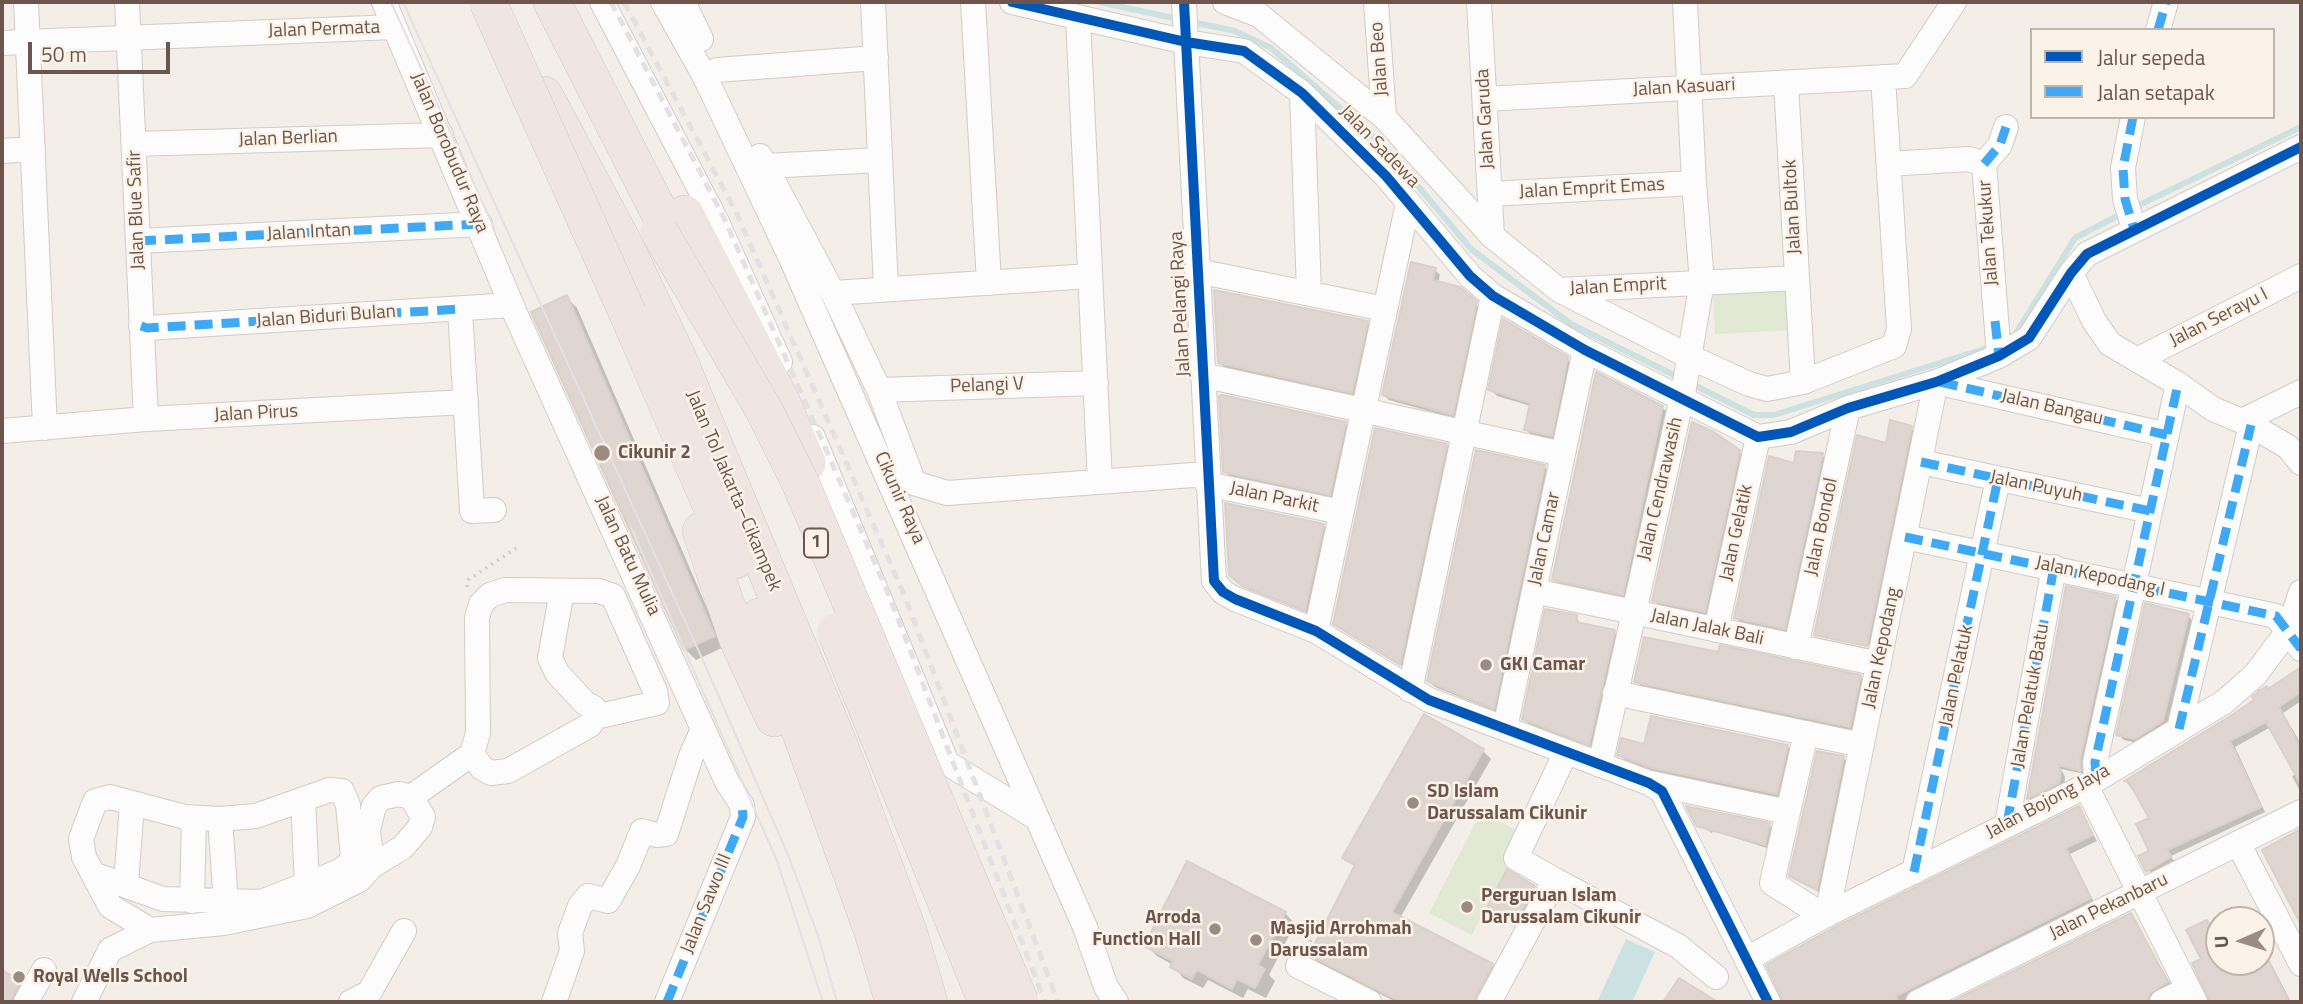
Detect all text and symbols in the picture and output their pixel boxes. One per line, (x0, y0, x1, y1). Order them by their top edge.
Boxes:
street label: Jalan Permata (268, 17, 380, 43)
street label: Jalan Beo (1366, 21, 1394, 97)
scale bar (32, 28, 173, 72)
legend (2030, 28, 2275, 119)
text: 50 m (41, 38, 87, 70)
text: Jalur sepeda (2097, 41, 2205, 73)
street label: Jalan Garuda (1472, 68, 1500, 170)
street label: Jalan Borobudur Raya (405, 69, 493, 237)
street label: Jalan Kasuari (1632, 74, 1736, 102)
text: Jalan setapak (2097, 76, 2215, 108)
street label: Jalan Sadewa (1334, 101, 1424, 193)
street label: Jalan Berlian (238, 126, 338, 152)
street label: Jalan Blue Safir (124, 150, 150, 270)
street label: Jalan Bultok (1779, 159, 1807, 255)
street label: Jalan Emprit Emas (1518, 174, 1666, 204)
street label: Jalan Tekukur (1974, 179, 2004, 287)
street label: Jalan Intan (266, 219, 352, 247)
street label: Jalan Pelangi Raya (1166, 231, 1196, 377)
street label: Jalan Emprit (1569, 273, 1667, 301)
street label: Jalan Serayu I (2166, 283, 2272, 353)
street label: Jalan Biduri Bulan (255, 301, 397, 333)
street label: Pelangi V (950, 373, 1024, 399)
street label: Jalan Bangau (1999, 385, 2105, 431)
street label: Jalan Tol Jakarta–Cikampek (680, 387, 786, 595)
street label: Jalan Pirus (213, 400, 299, 428)
street label: Jalan Cendrawasih (1633, 415, 1689, 563)
place label: Cikunir 2 (618, 442, 691, 464)
marker: Cikunir 2 (592, 443, 612, 463)
street label: Cikunir Raya (869, 448, 929, 548)
street label: Jalan Puyuh (1988, 466, 2084, 508)
street label: Jalan Bondol (1800, 476, 1844, 578)
street label: Jalan Parkit (1227, 477, 1321, 519)
street label: Jalan Gelatik (1716, 482, 1758, 584)
street label: Jalan Camar (1524, 490, 1566, 588)
street label: Jalan Batu Mulia (589, 492, 665, 620)
road number: 1 (804, 528, 828, 558)
street label: Jalan Kepodang I (2033, 552, 2167, 602)
street label: Jalan Kepodang (1858, 585, 1906, 711)
street label: Jalan Jalak Bali (1648, 605, 1766, 651)
street label: Jalan Pelatuk Batu (2007, 622, 2055, 770)
street label: Jalan Pelatuk (1935, 623, 1979, 729)
place label: GKI Camar (1500, 654, 1585, 676)
marker: GKI Camar (1478, 657, 1494, 673)
street label: Jalan Bojong Jaya (1982, 760, 2114, 844)
place label: SD Islam Darussalam Cikunir (1427, 781, 1587, 825)
marker: SD Islam Darussalam Cikunir (1405, 795, 1421, 811)
street label: Jalan Sawo III (677, 851, 737, 957)
street label: Jalan Pekanbaru (2046, 868, 2172, 946)
place label: Perguruan Islam Darussalam Cikunir (1481, 885, 1641, 929)
marker: Perguruan Islam Darussalam Cikunir (1459, 899, 1475, 915)
north arrow (2205, 906, 2275, 976)
place label: Arroda Function Hall (1092, 907, 1201, 951)
place label: Masjid Arrohmah Darussalam (1270, 918, 1412, 962)
marker: Arroda Function Hall (1207, 921, 1223, 937)
marker: Masjid Arrohmah Darussalam (1248, 932, 1264, 948)
text: U (2206, 935, 2235, 949)
place label: Royal Wells School (33, 966, 188, 988)
marker: Royal Wells School (11, 969, 27, 985)

